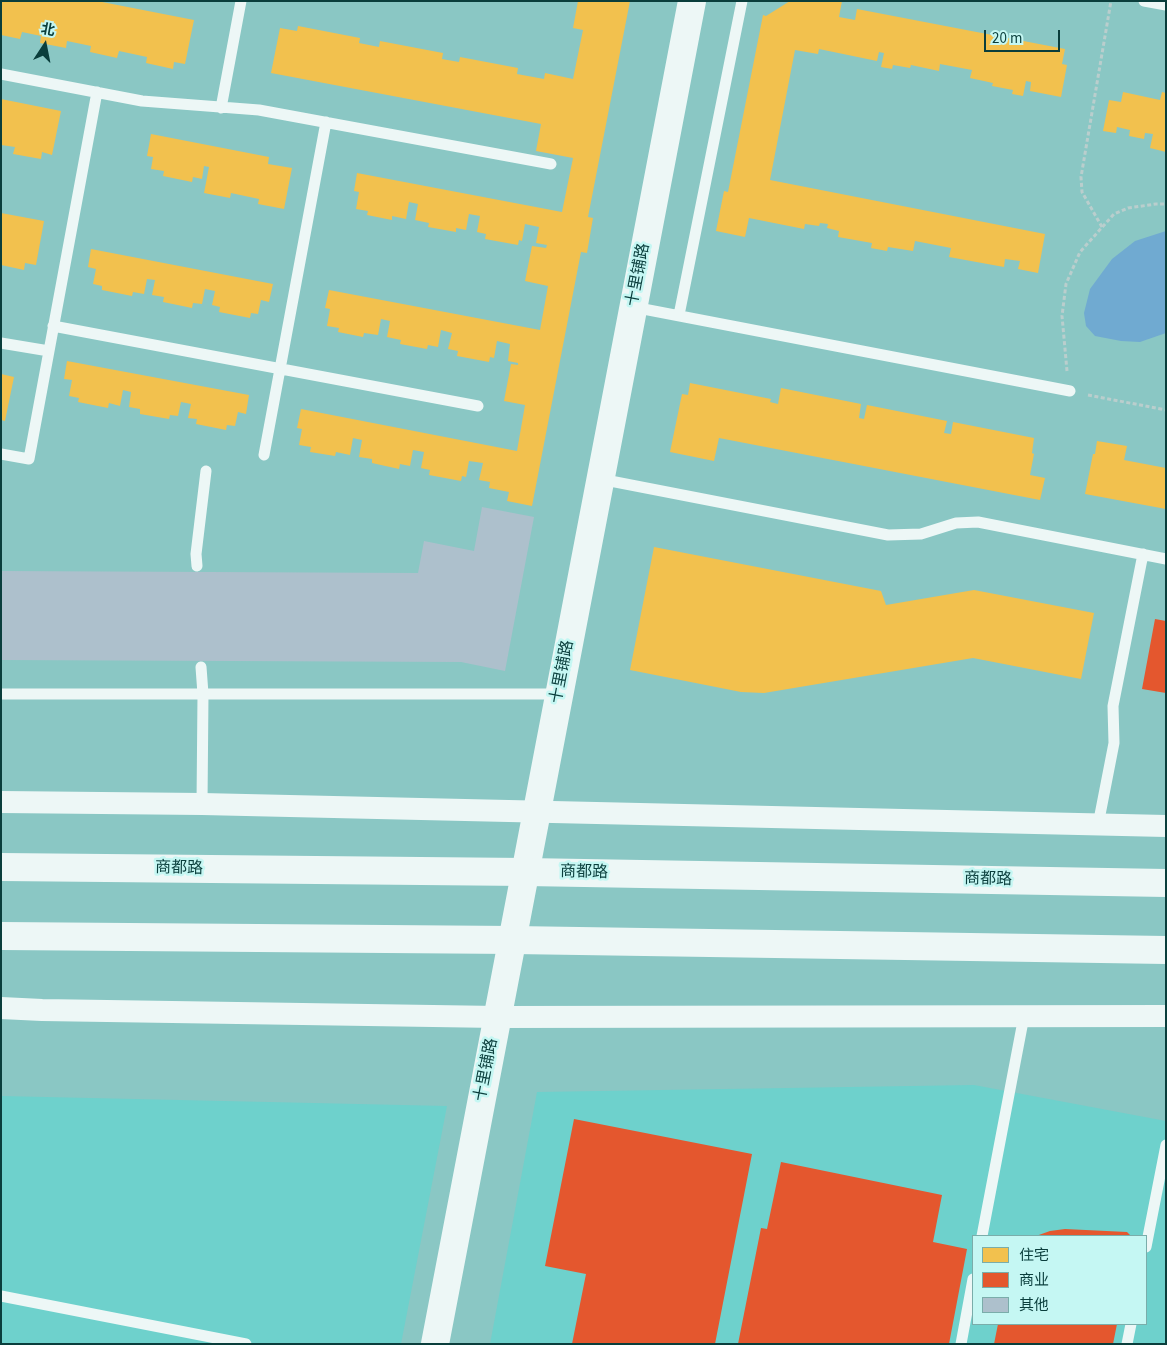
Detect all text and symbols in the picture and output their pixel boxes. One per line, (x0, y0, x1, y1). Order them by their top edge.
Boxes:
text: 北 (39, 19, 57, 41)
north arrow (20, 20, 70, 70)
scale bar (987, 20, 1063, 52)
text: 20 m (992, 28, 1022, 49)
street label: 十里铺路 (623, 242, 655, 308)
street label: 十里铺路 (547, 639, 579, 705)
street label: 商都路 (155, 859, 203, 879)
street label: 商都路 (560, 863, 608, 883)
street label: 商都路 (964, 870, 1012, 890)
street label: 十里铺路 (471, 1037, 503, 1103)
legend (972, 1235, 1147, 1325)
text: 住宅 (1019, 1245, 1049, 1266)
text: 商业 (1019, 1270, 1049, 1291)
text: 其他 (1019, 1295, 1049, 1316)

